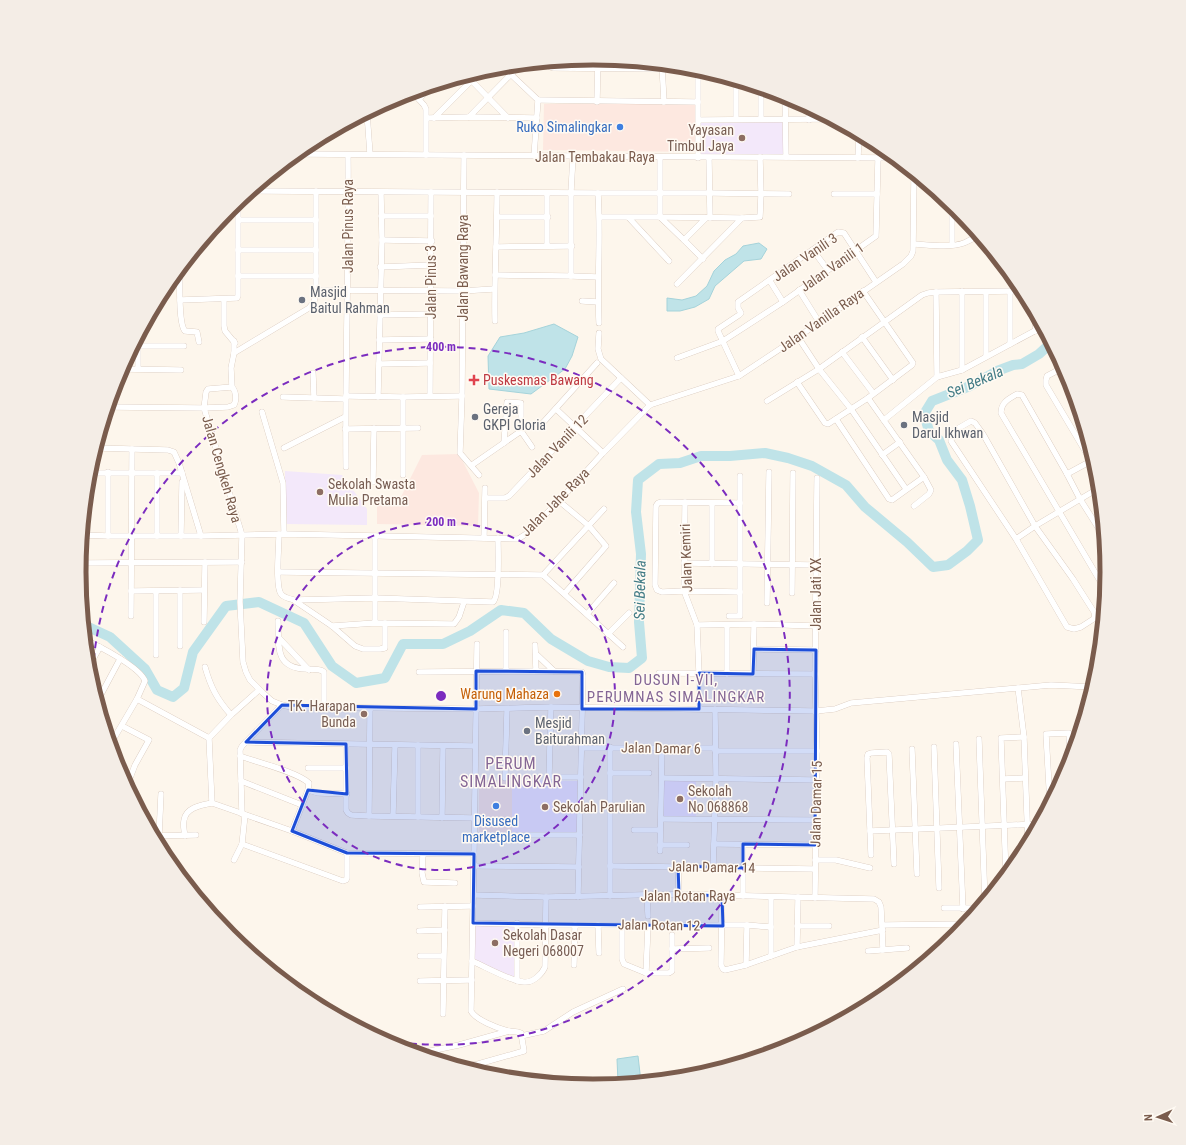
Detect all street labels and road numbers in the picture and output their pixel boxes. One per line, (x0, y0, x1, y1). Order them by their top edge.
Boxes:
street label: Jalan Tembakau Raya (535, 149, 655, 165)
street label: Jalan Pinus Raya (340, 179, 356, 273)
street label: Jalan Bawang Raya (455, 215, 471, 321)
street label: Jalan Vanili 3 (770, 230, 840, 284)
street label: Jalan Vanili 1 (797, 239, 867, 295)
street label: Jalan Pinus 3 (423, 245, 439, 319)
street label: Jalan Vanilla Raya (775, 285, 867, 355)
street label: Jalan Vanili 12 (523, 411, 591, 481)
street label: Jalan Cengkeh Raya (199, 414, 245, 524)
street label: Jalan Jahe Raya (518, 465, 592, 539)
street label: Jalan Kemiri (677, 523, 695, 593)
street label: Jalan Jati XX (808, 557, 824, 630)
street label: Jalan Damar 6 (621, 739, 701, 757)
street label: Jalan Damar 15 (807, 760, 825, 847)
street label: Jalan Damar 14 (669, 858, 756, 876)
street label: Jalan Rotan Raya (640, 888, 736, 904)
street label: Jalan Rotan 12 (618, 916, 700, 934)

